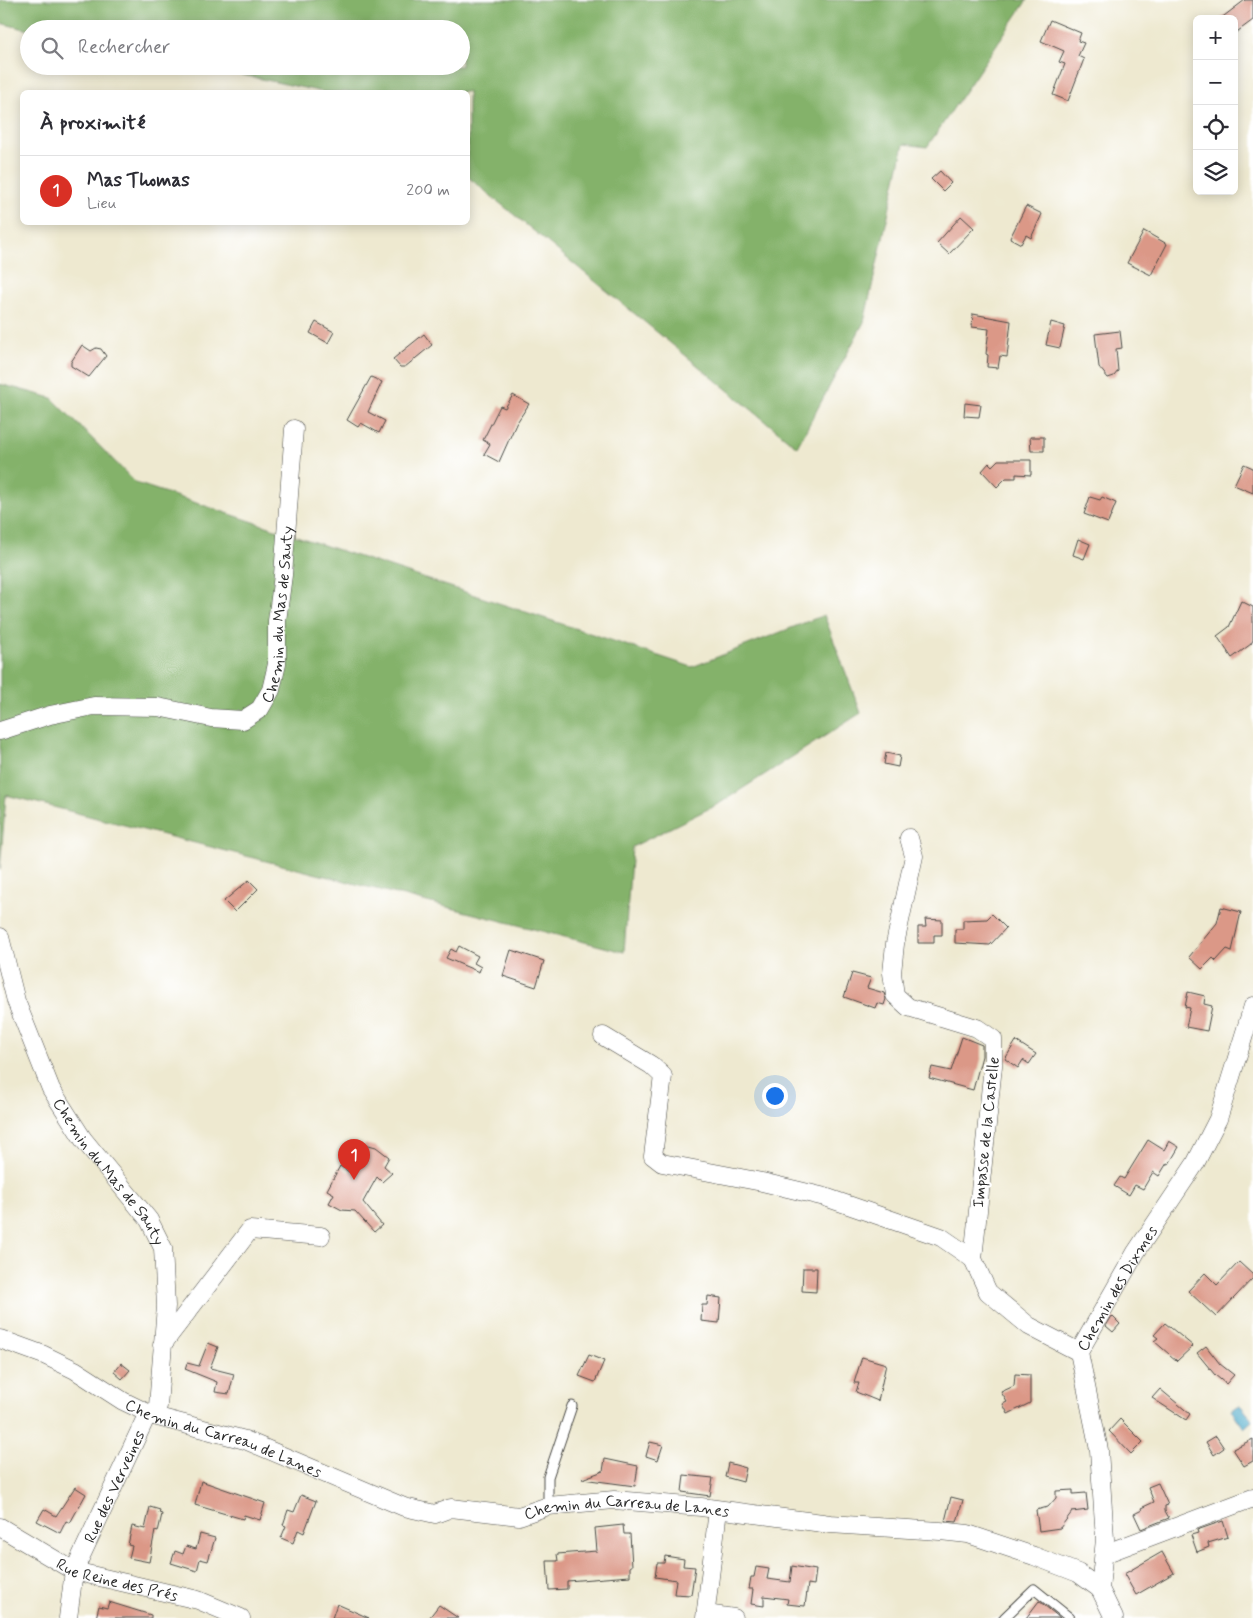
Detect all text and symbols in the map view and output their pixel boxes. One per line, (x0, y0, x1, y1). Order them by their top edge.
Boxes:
map controls (1193, 15, 1238, 195)
button: + (1193, 15, 1238, 60)
search box (20, 20, 470, 75)
icon: search (38, 34, 66, 62)
text: Rechercher (78, 35, 170, 60)
button: − (1193, 60, 1238, 105)
button: locate (1193, 105, 1238, 150)
text: À proximité (40, 109, 146, 137)
button: layers (1193, 150, 1238, 195)
text: Mas Thomas (87, 168, 190, 193)
text: 1 (52, 180, 60, 201)
text: 200 m (406, 180, 450, 201)
text: Lieu (87, 193, 117, 214)
street label: Chemin du Mas de Sauty (257, 525, 299, 707)
street label: Impasse de la Castelle (968, 1056, 1005, 1209)
your location (762, 1083, 788, 1109)
street label: Chemin du Mas de Sauty (47, 1094, 169, 1249)
pin: 1 (338, 1139, 370, 1180)
street label: Chemin des Dixmes (1073, 1222, 1163, 1355)
street label: Chemin du Carreau de Lanes (121, 1395, 325, 1483)
street label: Rue des Verveines (80, 1427, 150, 1547)
street label: Chemin du Carreau de Lanes (521, 1491, 731, 1526)
street label: Rue Reine des Prés (52, 1554, 180, 1607)

